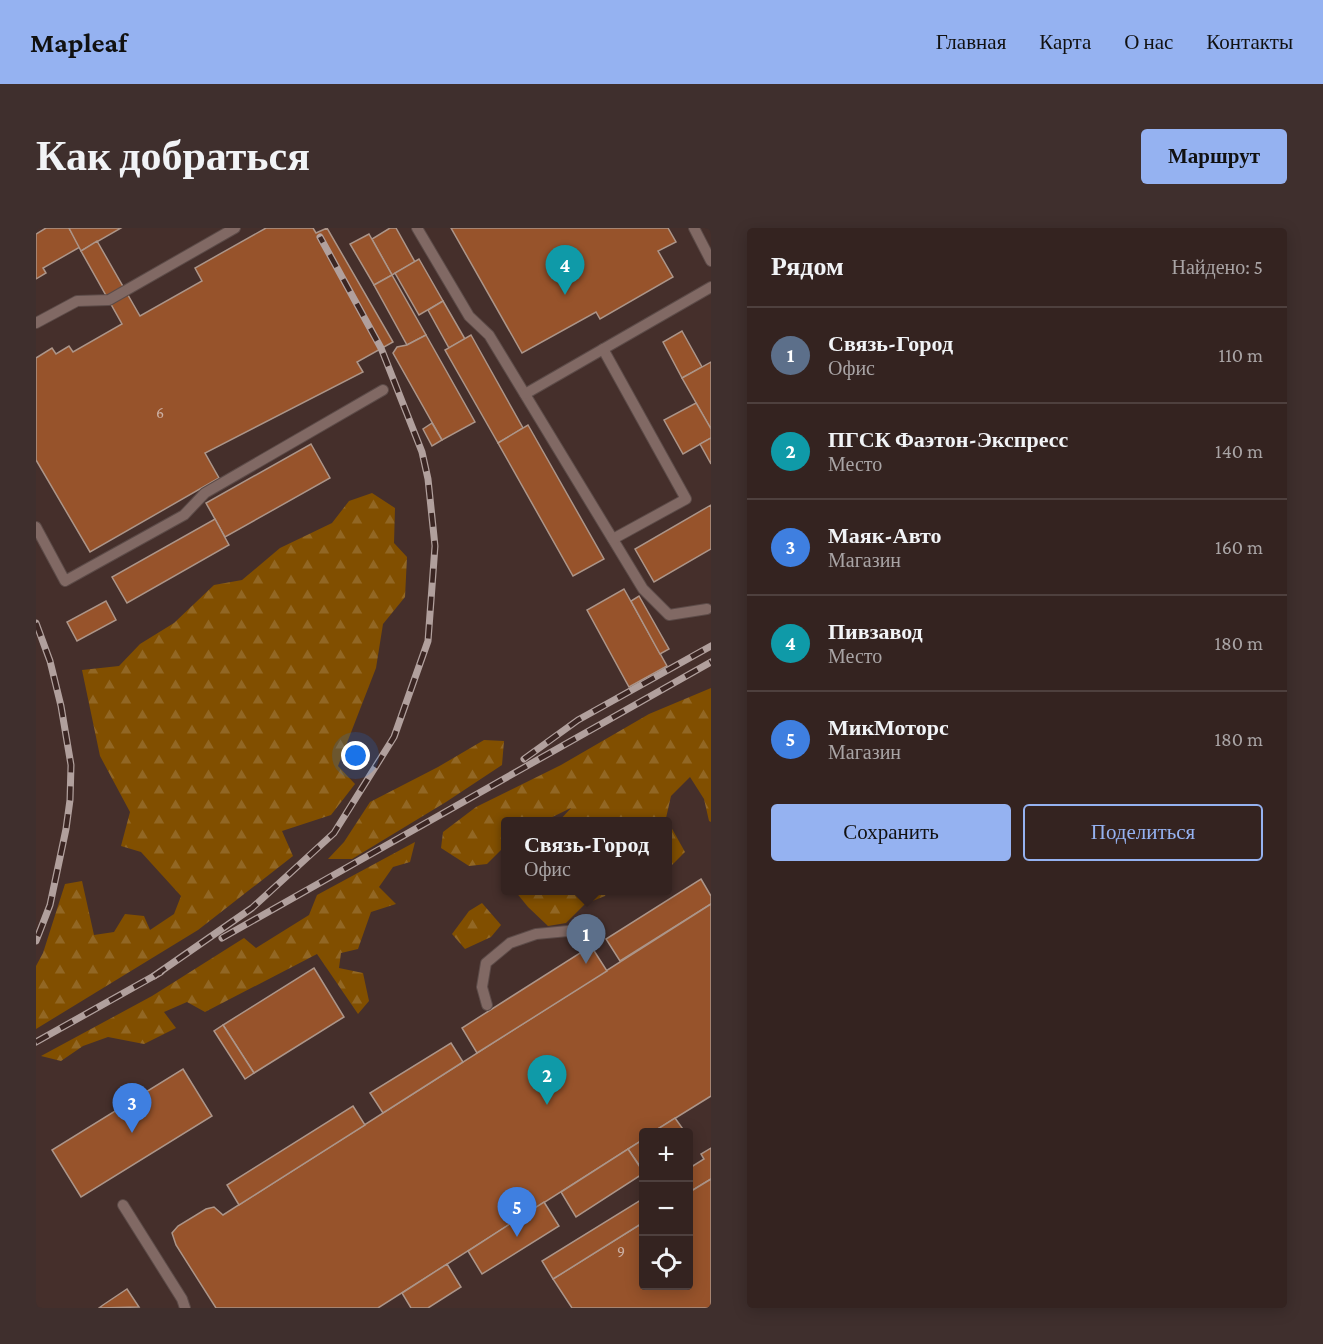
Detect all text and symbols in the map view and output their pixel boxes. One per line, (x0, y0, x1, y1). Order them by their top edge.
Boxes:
text: Mapleaf (30, 27, 127, 58)
text: Главная (936, 30, 1006, 54)
text: Карта (1039, 30, 1091, 54)
text: О нас (1124, 30, 1173, 54)
text: Контакты (1206, 30, 1293, 54)
button: Маршрут (1141, 129, 1287, 184)
text: Как добраться (36, 132, 310, 179)
pin: 4 (546, 245, 584, 295)
text: Рядом (771, 252, 844, 281)
text: Найдено: 5 (1171, 256, 1263, 278)
text: Связь-Город (828, 331, 953, 356)
text: 1 (787, 344, 794, 366)
text: 110 m (1219, 344, 1263, 366)
text: Офис (828, 357, 875, 379)
house number: 6 (156, 404, 164, 421)
text: ПГСК Фаэтон-Экспресс (828, 427, 1068, 452)
text: 2 (785, 440, 796, 462)
text: 140 m (1215, 440, 1263, 462)
text: Место (828, 453, 882, 475)
text: Маяк-Авто (828, 523, 942, 548)
text: 3 (786, 536, 795, 558)
text: 160 m (1215, 536, 1263, 558)
text: Магазин (828, 549, 901, 571)
text: Пивзавод (828, 619, 923, 644)
text: 4 (785, 632, 796, 654)
text: 180 m (1214, 632, 1263, 654)
text: Место (828, 645, 882, 667)
text: МикМоторс (828, 715, 949, 740)
text: 5 (786, 728, 795, 750)
text: 180 m (1214, 728, 1263, 750)
your location (341, 741, 370, 770)
text: Магазин (828, 741, 901, 763)
button: Сохранить (771, 804, 1011, 861)
button: Поделиться (1023, 804, 1263, 861)
popup (501, 817, 672, 895)
text: Связь-Город (524, 832, 649, 857)
text: Офис (524, 858, 571, 880)
pin: 1 (566, 914, 606, 964)
pin: 2 (528, 1056, 566, 1105)
pin: 3 (112, 1084, 152, 1133)
map controls (639, 1128, 693, 1290)
button: + (639, 1128, 693, 1182)
button: − (639, 1182, 693, 1236)
pin: 5 (498, 1188, 536, 1237)
button: locate (639, 1236, 693, 1290)
house number: 9 (617, 1242, 625, 1259)

